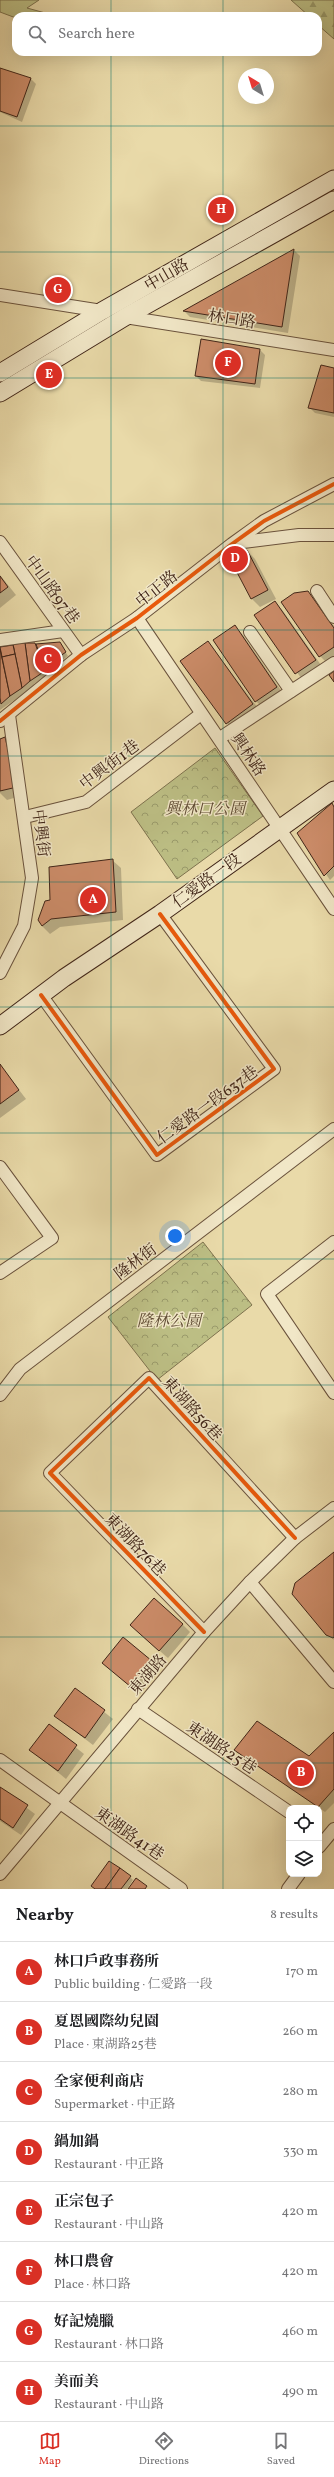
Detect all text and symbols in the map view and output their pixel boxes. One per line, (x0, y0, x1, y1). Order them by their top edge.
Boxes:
search box (12, 12, 322, 56)
icon: search (26, 23, 48, 45)
text: Search here (58, 24, 135, 45)
north arrow (238, 68, 274, 104)
pin: H (208, 195, 234, 225)
street label: 中山路 (141, 254, 193, 297)
pin: G (45, 275, 71, 305)
street label: 林口路 (206, 305, 257, 335)
pin: F (215, 348, 241, 378)
pin: E (36, 360, 62, 390)
pin: D (222, 544, 248, 574)
street label: 中山路97巷 (19, 551, 84, 629)
street label: 中正路 (132, 566, 183, 613)
pin: C (35, 645, 61, 675)
street label: 興林路 (225, 729, 270, 781)
street label: 中興街1巷 (76, 736, 145, 796)
park label: 興林口公園 (165, 799, 248, 821)
street label: 中興街 (26, 808, 54, 858)
street label: 仁愛路一段 (168, 849, 246, 914)
pin: A (80, 885, 106, 915)
street label: 仁愛路一段637巷 (153, 1061, 263, 1150)
your location (165, 1226, 185, 1246)
street label: 隆林街 (110, 1239, 162, 1286)
park label: 隆林公園 (137, 1311, 204, 1333)
street label: 東湖路56巷 (157, 1372, 226, 1446)
street label: 東湖路76巷 (99, 1509, 170, 1582)
street label: 東湖路 (124, 1650, 173, 1701)
street label: 東湖路25巷 (181, 1717, 260, 1780)
pin: B (288, 1758, 314, 1788)
street label: 東湖路41巷 (90, 1803, 168, 1867)
map controls (286, 1805, 322, 1877)
button: locate (286, 1805, 322, 1841)
button: layers (286, 1841, 322, 1877)
text: Nearby (16, 1904, 74, 1927)
text: 8 results (270, 1906, 318, 1924)
text: 林口戶政事務所 (54, 1952, 159, 1973)
text: A (24, 1963, 34, 1981)
text: 170 m (285, 1963, 318, 1981)
text: Public building · 仁愛路一段 (54, 1976, 213, 1994)
text: 夏恩國際幼兒園 (54, 2012, 159, 2033)
text: B (25, 2023, 33, 2041)
text: 260 m (283, 2023, 318, 2041)
text: Place · 東湖路25巷 (54, 2036, 157, 2054)
text: 全家便利商店 (54, 2072, 144, 2093)
text: C (25, 2083, 33, 2101)
text: 280 m (282, 2083, 318, 2101)
text: Supermarket · 中正路 (54, 2096, 175, 2114)
text: 鍋加鍋 (54, 2132, 99, 2153)
text: D (24, 2143, 34, 2161)
text: 330 m (283, 2143, 318, 2161)
text: Restaurant · 中正路 (54, 2156, 164, 2174)
text: 正宗包子 (54, 2192, 114, 2213)
text: E (25, 2203, 33, 2221)
text: 420 m (281, 2203, 318, 2221)
text: Restaurant · 中山路 (54, 2216, 164, 2234)
text: 林口農會 (54, 2252, 114, 2273)
text: F (25, 2263, 33, 2281)
text: 420 m (281, 2263, 318, 2281)
text: Place · 林口路 (54, 2276, 131, 2294)
text: 好記燒臘 (54, 2312, 114, 2333)
text: G (24, 2323, 34, 2341)
text: 460 m (282, 2323, 318, 2341)
text: Restaurant · 林口路 (54, 2336, 164, 2354)
text: 美而美 (54, 2372, 99, 2393)
text: H (24, 2383, 34, 2401)
text: 490 m (282, 2383, 318, 2401)
text: Restaurant · 中山路 (54, 2396, 164, 2414)
tab: Map (39, 2430, 61, 2469)
tab: Directions (139, 2430, 189, 2469)
tab: Saved (267, 2430, 295, 2469)

